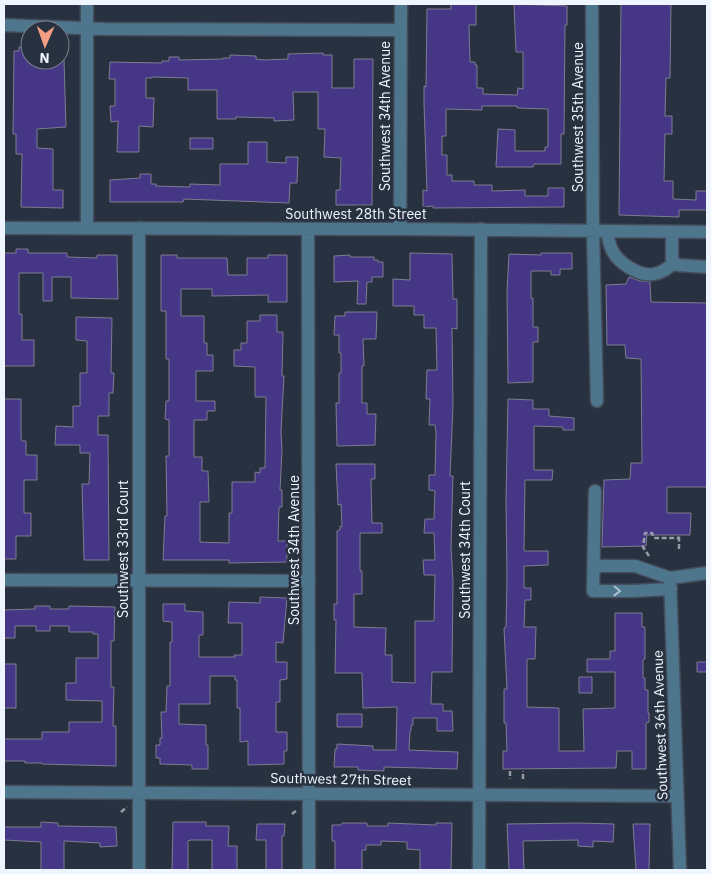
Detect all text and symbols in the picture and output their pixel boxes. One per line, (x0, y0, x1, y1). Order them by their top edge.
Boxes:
north arrow (20, 20, 70, 70)
street label: Southwest 34th Avenue (376, 41, 394, 191)
street label: Southwest 35th Avenue (569, 42, 587, 192)
text: N (39, 49, 50, 67)
street label: Southwest 28th Street (285, 205, 427, 223)
street label: Southwest 34th Avenue (285, 475, 303, 625)
street label: Southwest 33rd Court (114, 480, 132, 618)
street label: Southwest 34th Court (456, 481, 474, 619)
one-way arrow (613, 586, 621, 596)
street label: Southwest 36th Avenue (648, 650, 672, 800)
street label: Southwest 27th Street (270, 769, 412, 789)

